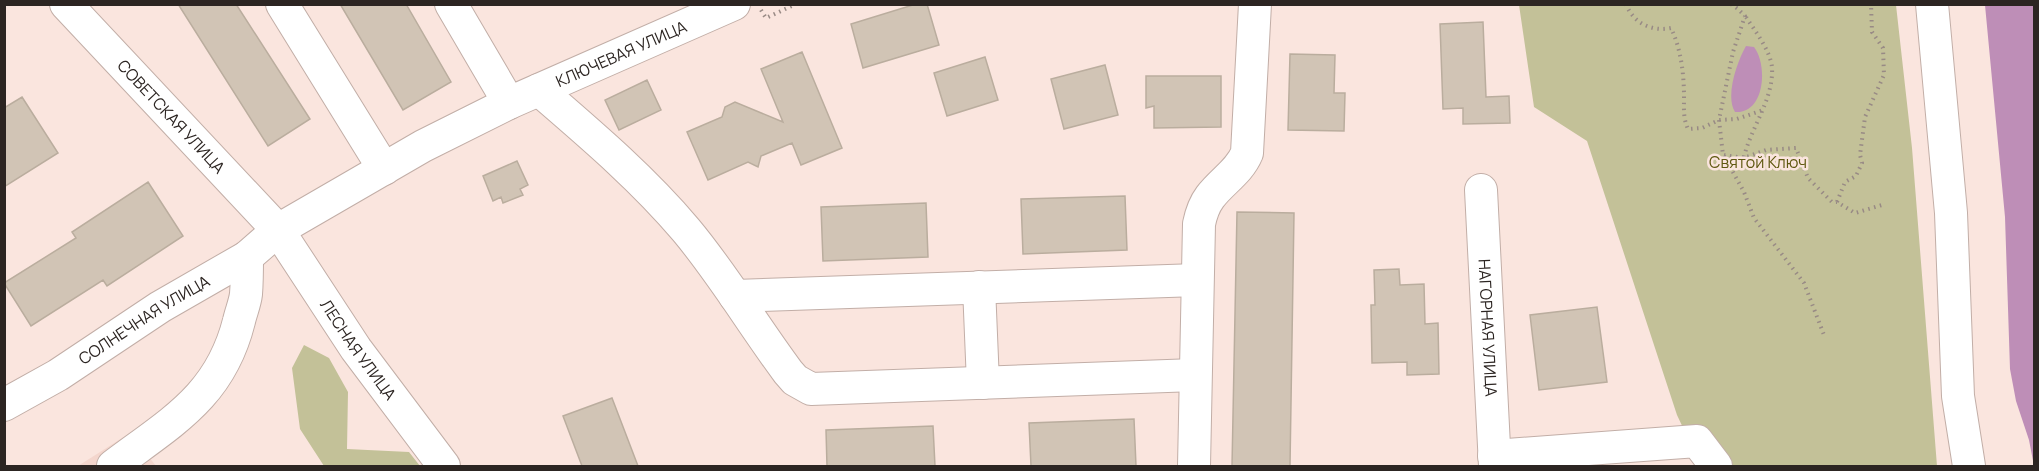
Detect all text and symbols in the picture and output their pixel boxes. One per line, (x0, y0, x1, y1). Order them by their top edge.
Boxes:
street label: КЛЮЧЕВАЯ УЛИЦА (552, 15, 690, 92)
street label: СОВЕТСКАЯ УЛИЦА (113, 55, 230, 178)
park label: Святой Ключ (1709, 151, 1807, 173)
street label: НАГОРНАЯ УЛИЦА (1474, 258, 1502, 397)
street label: СОЛНЕЧНАЯ УЛИЦА (74, 270, 213, 369)
street label: ЛЕСНАЯ УЛИЦА (315, 295, 401, 404)

